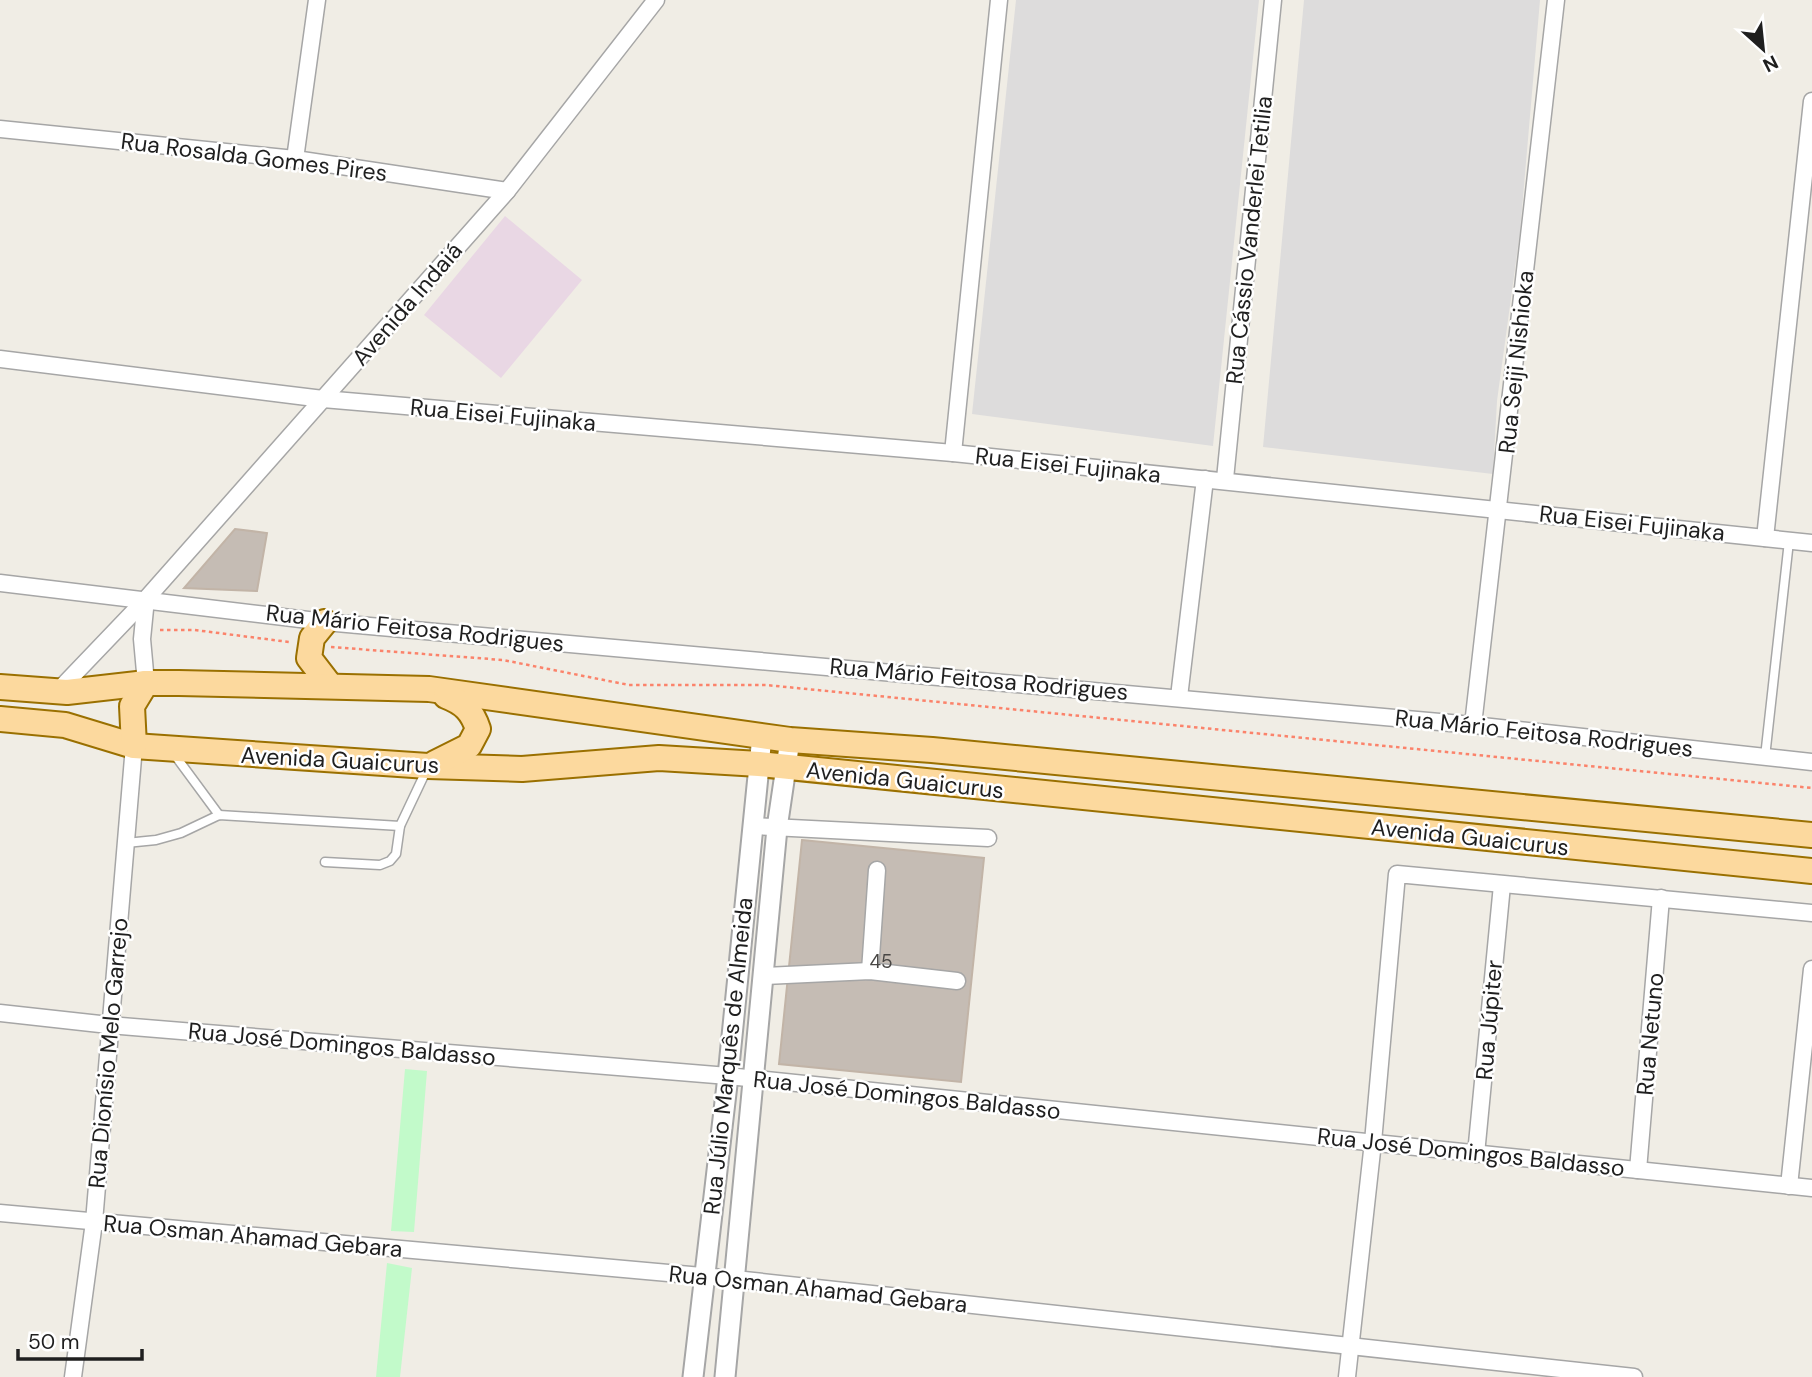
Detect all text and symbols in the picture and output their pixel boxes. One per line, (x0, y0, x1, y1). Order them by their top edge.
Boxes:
north arrow (1728, 14, 1798, 84)
text: N (1759, 49, 1782, 78)
street label: Rua Cássio Vanderlei Tetilia (1219, 94, 1279, 386)
street label: Rua Rosalda Gomes Pires (119, 126, 389, 188)
street label: Avenida Indaiá (345, 236, 469, 372)
street label: Rua Seiji Nishioka (1491, 269, 1541, 455)
street label: Rua Eisei Fujinaka (409, 392, 597, 438)
street label: Rua Eisei Fujinaka (974, 440, 1162, 490)
street label: Rua Eisei Fujinaka (1538, 498, 1726, 548)
street label: Rua Mário Feitosa Rodrigues (264, 597, 566, 659)
street label: Rua Mário Feitosa Rodrigues (828, 651, 1130, 707)
street label: Rua Mário Feitosa Rodrigues (1393, 702, 1695, 764)
street label: Avenida Guaicurus (240, 740, 440, 780)
street label: Avenida Guaicurus (805, 755, 1005, 805)
street label: Avenida Guaicurus (1370, 812, 1570, 862)
street label: Rua Júlio Marquês de Almeida (696, 896, 760, 1216)
street label: Rua Dionísio Melo Garrejo (81, 916, 135, 1190)
house number: 45 (869, 949, 893, 974)
street label: Rua Júpiter (1469, 959, 1509, 1081)
street label: Rua Netuno (1630, 971, 1670, 1097)
street label: Rua José Domingos Baldasso (187, 1016, 497, 1072)
street label: Rua José Domingos Baldasso (752, 1064, 1062, 1126)
street label: Rua José Domingos Baldasso (1316, 1121, 1626, 1183)
street label: Rua Osman Ahamad Gebara (102, 1208, 404, 1264)
street label: Rua Osman Ahamad Gebara (667, 1258, 969, 1320)
scale bar (18, 1318, 142, 1362)
text: 50 m (28, 1328, 79, 1356)

